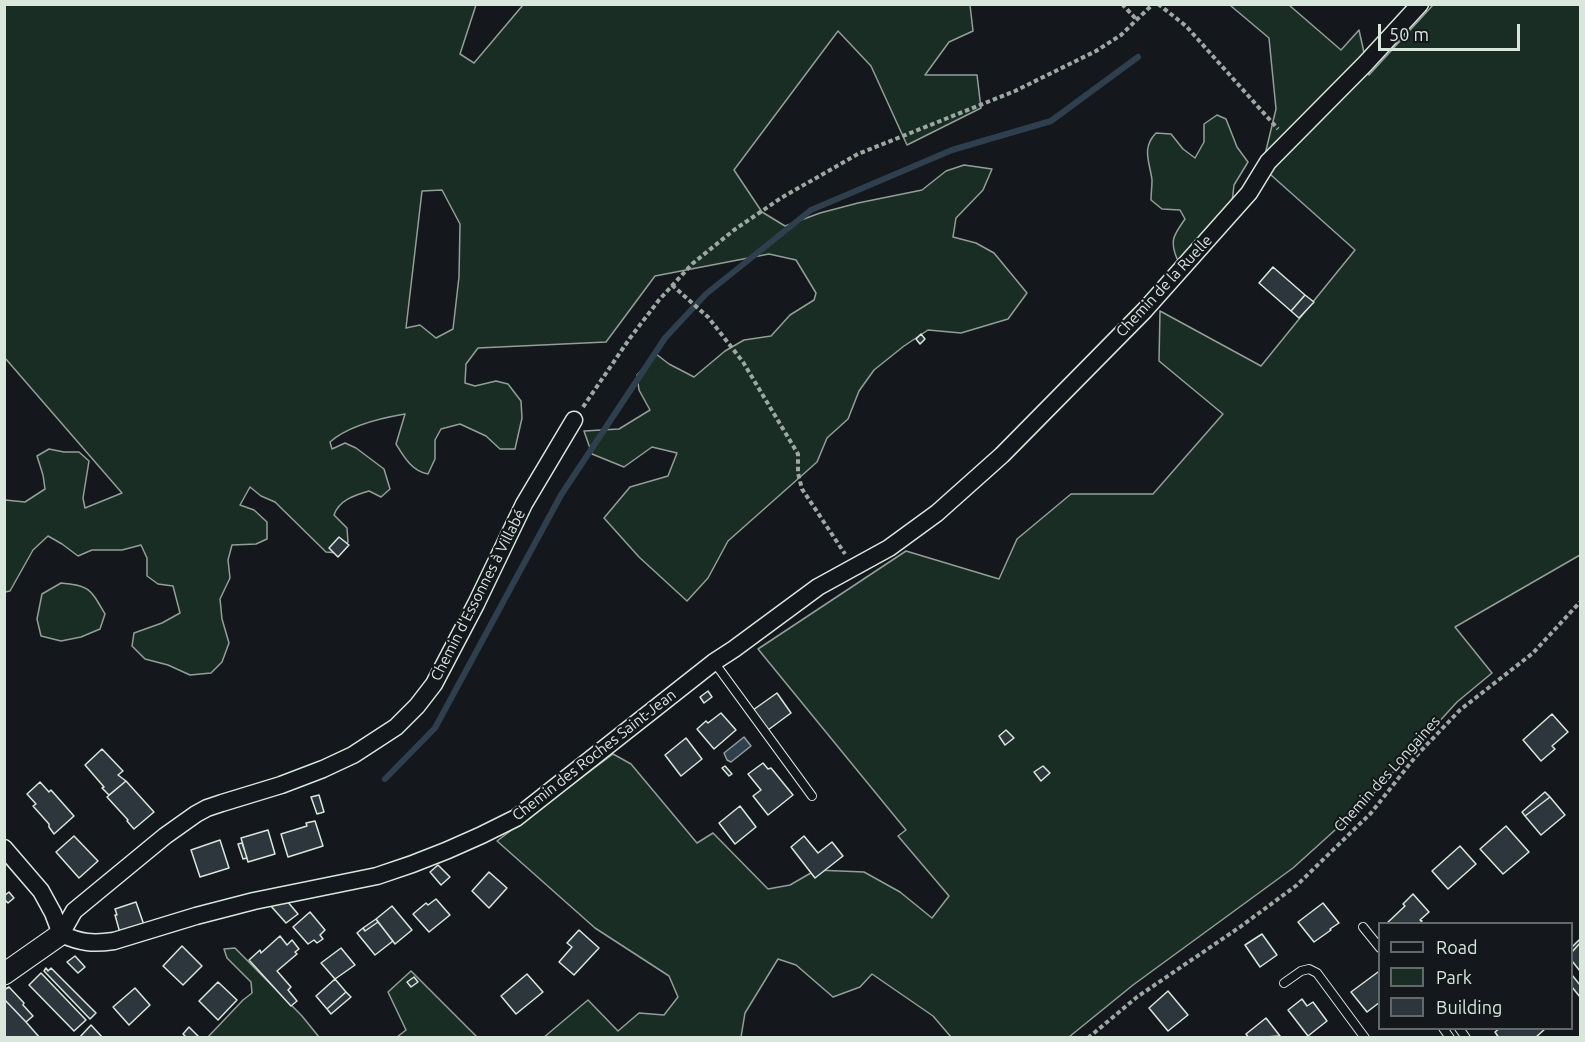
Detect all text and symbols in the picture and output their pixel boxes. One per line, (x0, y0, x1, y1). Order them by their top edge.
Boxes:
scale bar (1381, 12, 1524, 50)
text: 50 m (1389, 24, 1429, 44)
street label: Chemin de la Ruelle (1112, 231, 1216, 341)
street label: Chemin d'Essonnes à Villabé (427, 506, 529, 684)
street label: Chemin des Roches Saint-Jean (509, 685, 679, 825)
street label: Chemin des Longaines (1330, 712, 1444, 836)
legend (1378, 922, 1573, 1030)
text: Road (1436, 937, 1478, 957)
text: Park (1436, 967, 1472, 987)
text: Building (1436, 997, 1502, 1017)

